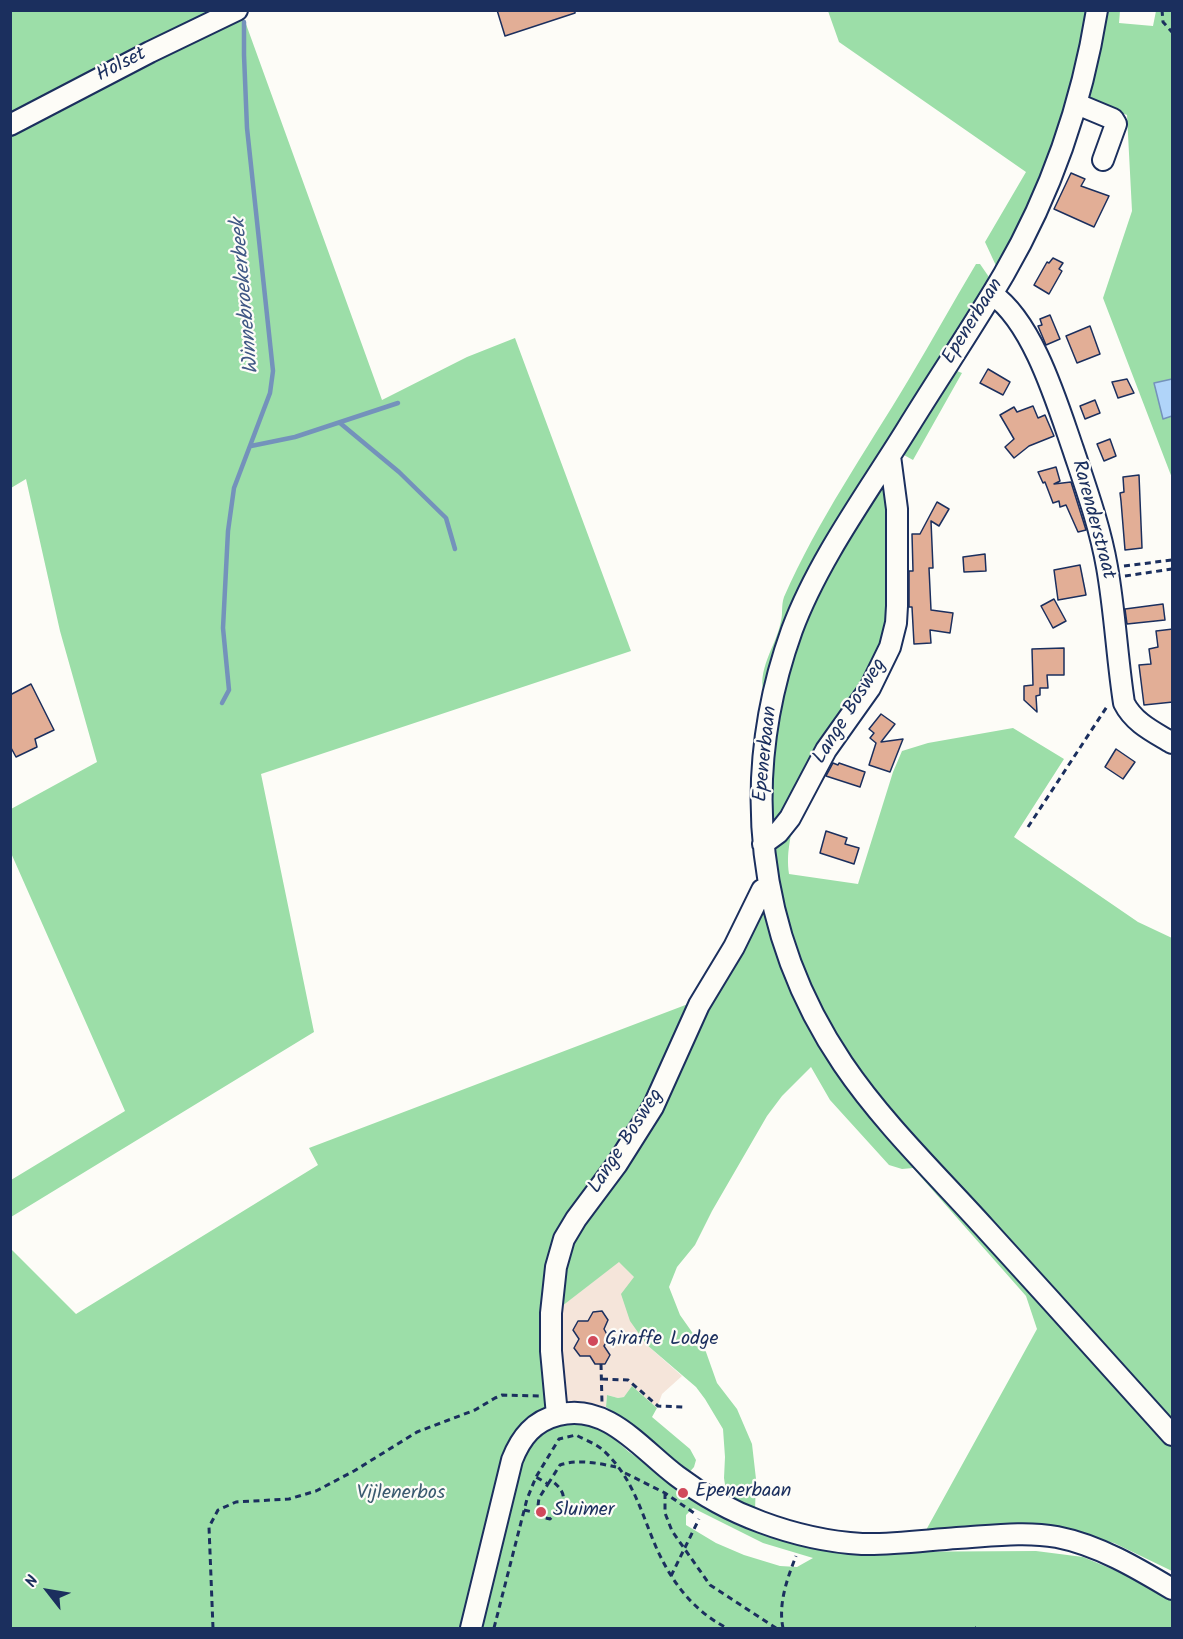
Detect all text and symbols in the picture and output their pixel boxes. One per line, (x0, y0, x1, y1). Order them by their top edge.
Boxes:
street label: Holset (93, 43, 151, 89)
water label: Winnebroekerbeek (228, 217, 266, 375)
street label: Epenerbaan (938, 275, 1010, 369)
street label: Rarenderstraat (1065, 458, 1119, 582)
street label: Lange Bosweg (809, 655, 893, 769)
street label: Epenerbaan (750, 705, 784, 803)
street label: Lange Bosweg (584, 1085, 670, 1199)
place label: Giraffe Lodge (605, 1329, 718, 1353)
marker: Giraffe Lodge (586, 1334, 600, 1348)
place label: Epenerbaan (695, 1481, 791, 1505)
park label: Vijlenerbos (357, 1483, 445, 1507)
marker: Epenerbaan (676, 1486, 690, 1500)
place label: Sluimer (553, 1500, 614, 1524)
marker: Sluimer (534, 1505, 548, 1519)
north arrow (18, 1561, 78, 1621)
text: N (19, 1571, 45, 1592)

